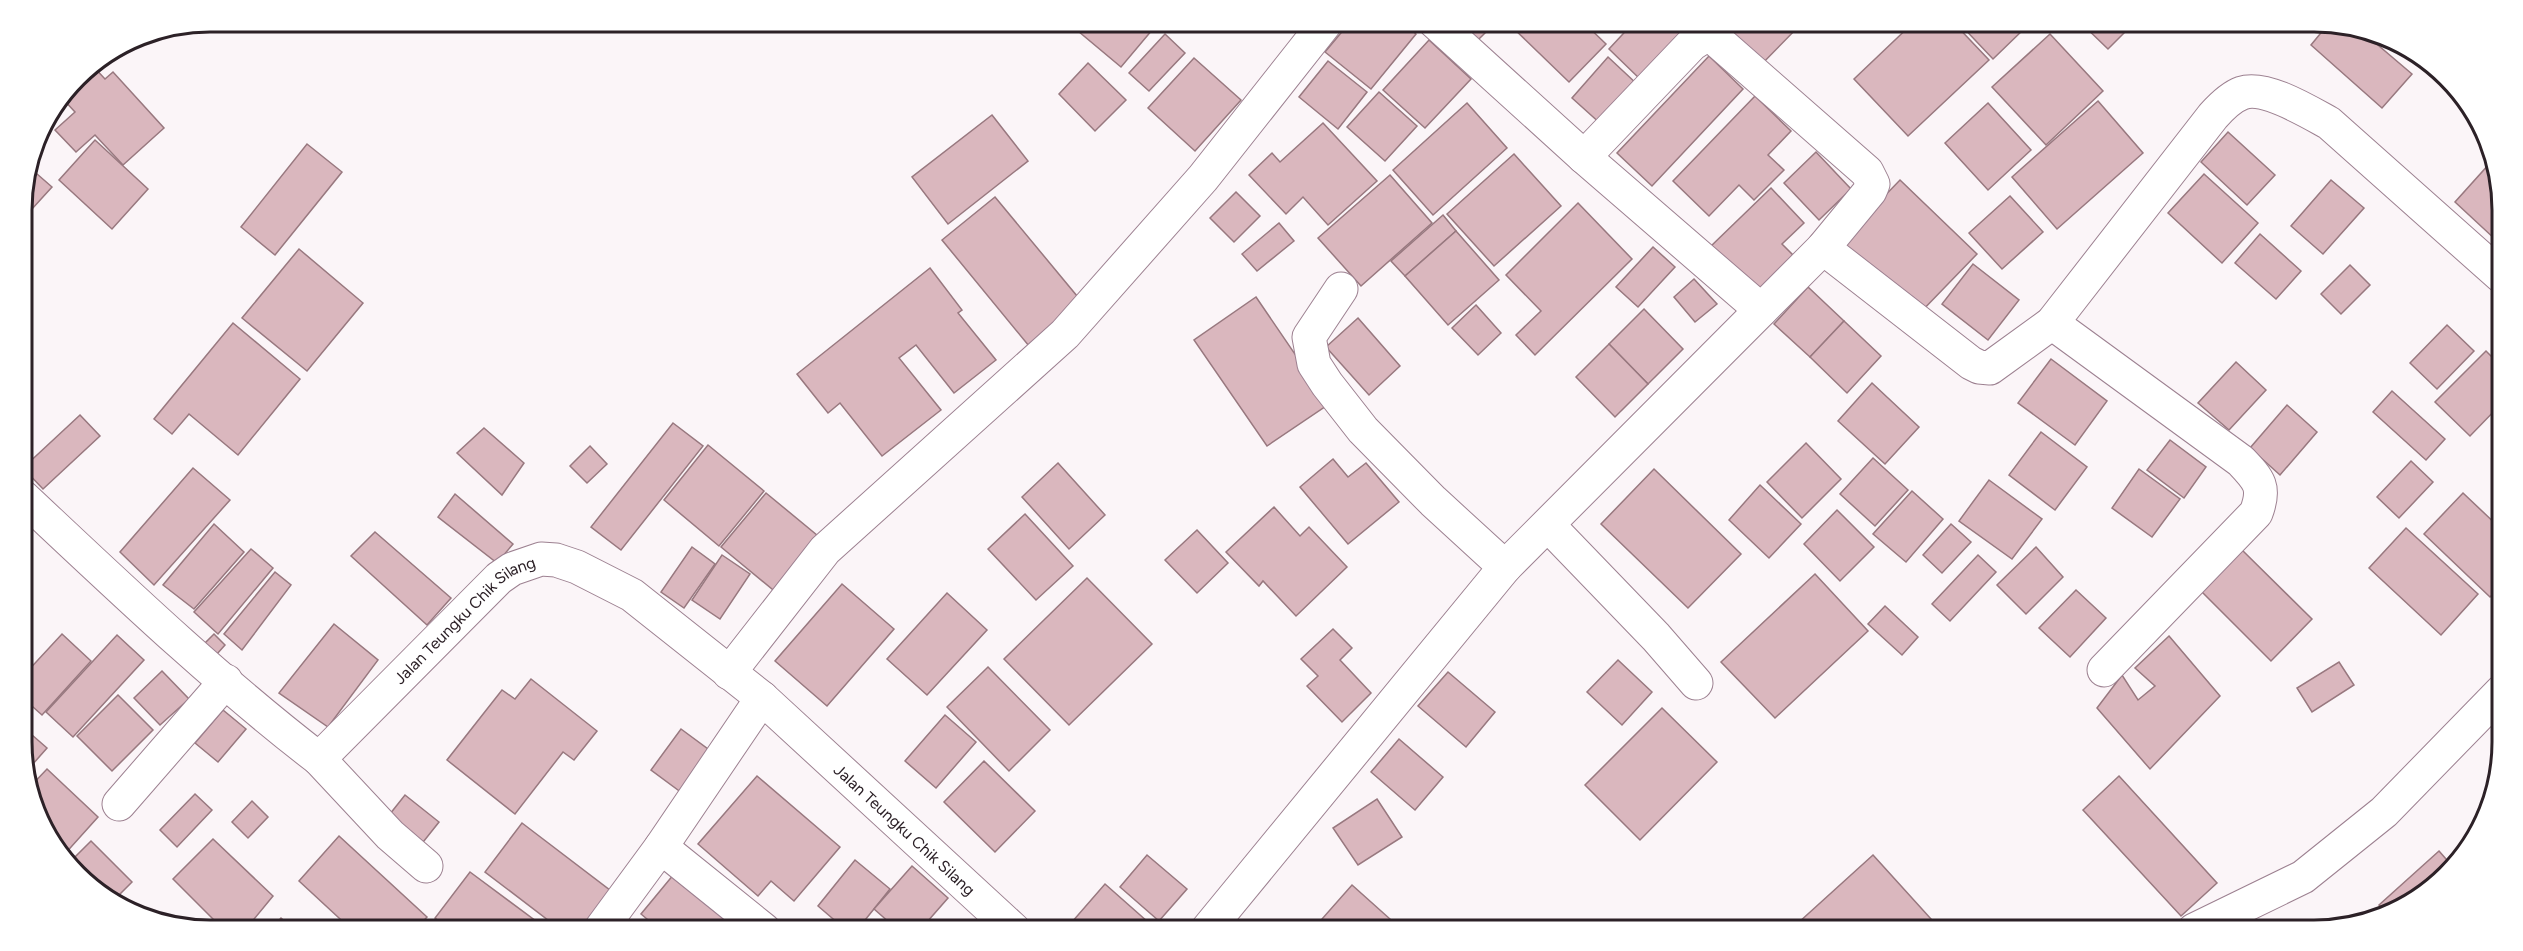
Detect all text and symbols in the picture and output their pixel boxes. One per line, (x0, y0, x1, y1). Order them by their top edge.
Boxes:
street label: Jalan Teungku Chik Silang (390, 552, 538, 688)
street label: Jalan Teungku Chik Silang (830, 760, 979, 899)

